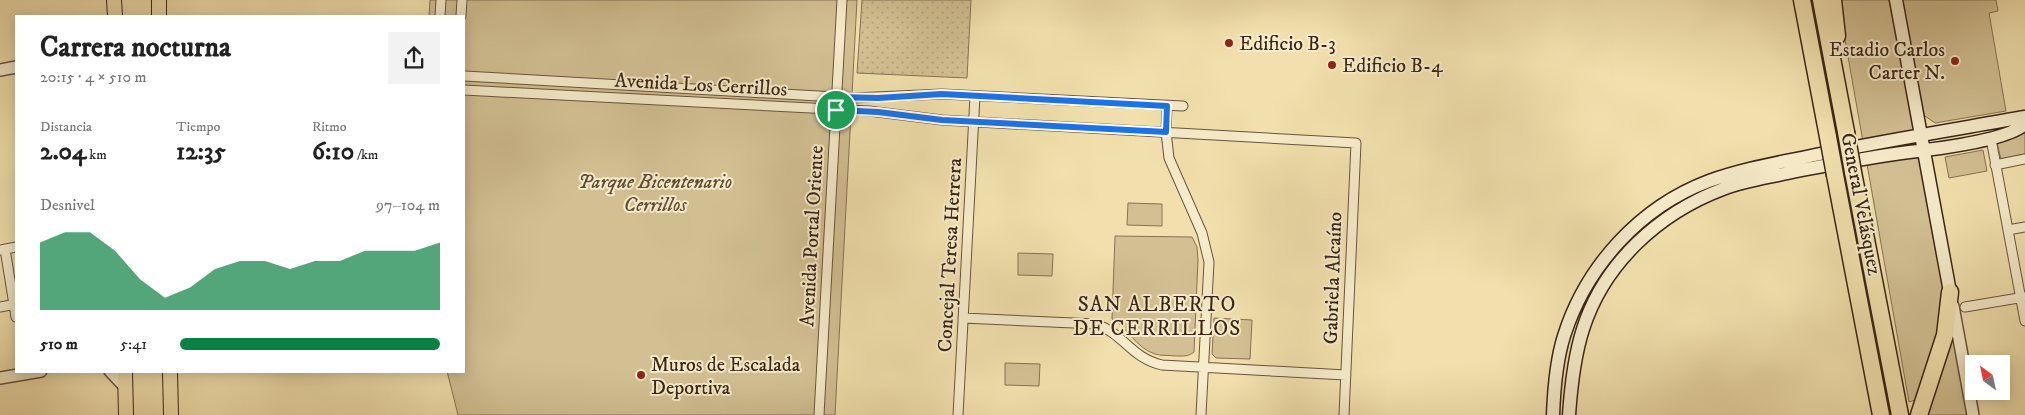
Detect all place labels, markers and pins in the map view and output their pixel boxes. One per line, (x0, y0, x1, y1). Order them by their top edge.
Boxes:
place label: Edificio B-3 (1239, 32, 1336, 57)
marker: Edificio B-3 (1223, 37, 1235, 49)
place label: Estadio Carlos Carter N. (1829, 38, 1945, 86)
place label: Edificio B-4 (1342, 54, 1443, 79)
marker: Estadio Carlos Carter N. (1949, 55, 1961, 67)
marker: Edificio B-4 (1326, 59, 1338, 71)
pin (815, 89, 857, 131)
place label: Muros de Escalada Deportiva (651, 353, 801, 401)
marker: Muros de Escalada Deportiva (635, 369, 647, 381)

